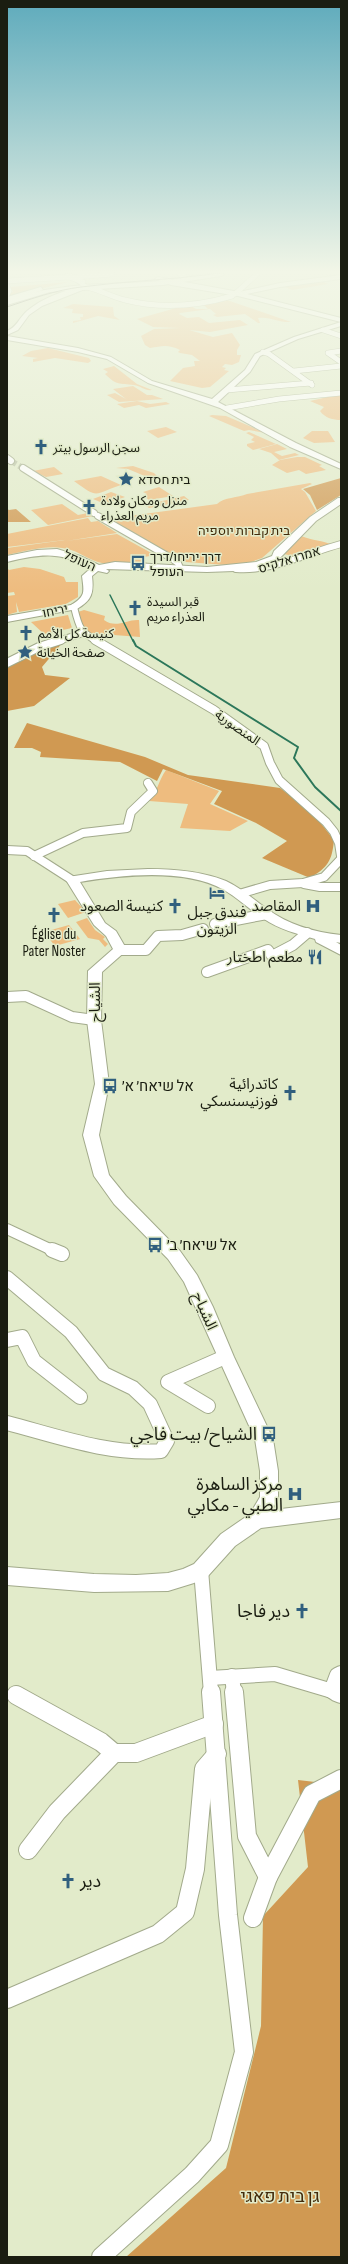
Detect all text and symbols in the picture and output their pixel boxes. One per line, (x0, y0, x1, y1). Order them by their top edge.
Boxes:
church icon: سجن الرسول بيتر (32, 438, 50, 456)
place label: سجن الرسول بيتر (52, 440, 140, 456)
place icon: בית חסדא (117, 470, 135, 488)
place label: בית חסדא (138, 472, 190, 488)
place label: منزل ومكان ولادة مريم العذراء (101, 493, 188, 526)
church icon: منزل ومكان ولادة مريم العذراء (80, 498, 98, 516)
park label: בית קברות יוספיה (198, 523, 290, 539)
street label: אמרו אלקיס (256, 543, 322, 577)
street label: העופל (61, 547, 98, 575)
place label: דרך יריחו/דרך העופל (150, 549, 221, 580)
bus stop icon: דרך יריחו/דרך העופל (129, 554, 147, 572)
place label: قبر السيدة العذراء مريم (147, 594, 205, 627)
church icon: قبر السيدة العذراء مريم (126, 599, 144, 617)
street label: יריחו (41, 601, 69, 621)
church icon: كنيسة كل الأمم (17, 624, 35, 642)
place label: كنيسة كل الأمم (38, 626, 114, 644)
place icon: صفحة الخيانة (16, 643, 34, 661)
place label: صفحة الخيانة (37, 645, 105, 661)
street label: المنصورية (212, 706, 263, 749)
hotel icon: فندق جبل الزيتون (208, 884, 226, 902)
place label: كنيسة الصعود (80, 897, 164, 916)
church icon: كنيسة الصعود (166, 897, 184, 915)
place label: المقاصد (252, 897, 301, 916)
hospital icon: المقاصد (304, 897, 322, 915)
place label: فندق جبل الزيتون (188, 903, 247, 939)
church icon: Église du Pater Noster (45, 906, 63, 924)
place label: Église du Pater Noster (22, 925, 86, 961)
place label: مطعم اطختار (226, 948, 303, 968)
restaurant icon: مطعم اطختار (306, 948, 324, 966)
street label: الشياح (86, 982, 107, 1022)
place label: كاتدرائية فوزنيسنسكي (200, 1075, 279, 1112)
bus stop icon: אל שיאח׳ א׳ (101, 1077, 119, 1095)
place label: אל שיאח׳ א׳ (122, 1077, 194, 1096)
church icon: كاتدرائية فوزنيسنسكي (281, 1084, 299, 1102)
bus stop icon: אל שיאח׳ ב׳ (146, 1236, 164, 1254)
place label: אל שיאח׳ ב׳ (167, 1236, 237, 1255)
street label: الشياح (186, 1289, 221, 1334)
place label: الشياح/ بيت فاجي (130, 1424, 257, 1447)
bus stop icon: الشياح/ بيت فاجي (260, 1425, 278, 1443)
place label: مركز الساهرة الطبي - مكابي (188, 1474, 283, 1518)
hospital icon: مركز الساهرة الطبي - مكابي (286, 1485, 304, 1503)
place label: دير فاجا (237, 1601, 290, 1622)
church icon: دير فاجا (293, 1602, 311, 1620)
place label: دير (79, 1871, 101, 1892)
church icon: دير (59, 1872, 77, 1890)
park label: גן בית פאגי (240, 2186, 320, 2207)

